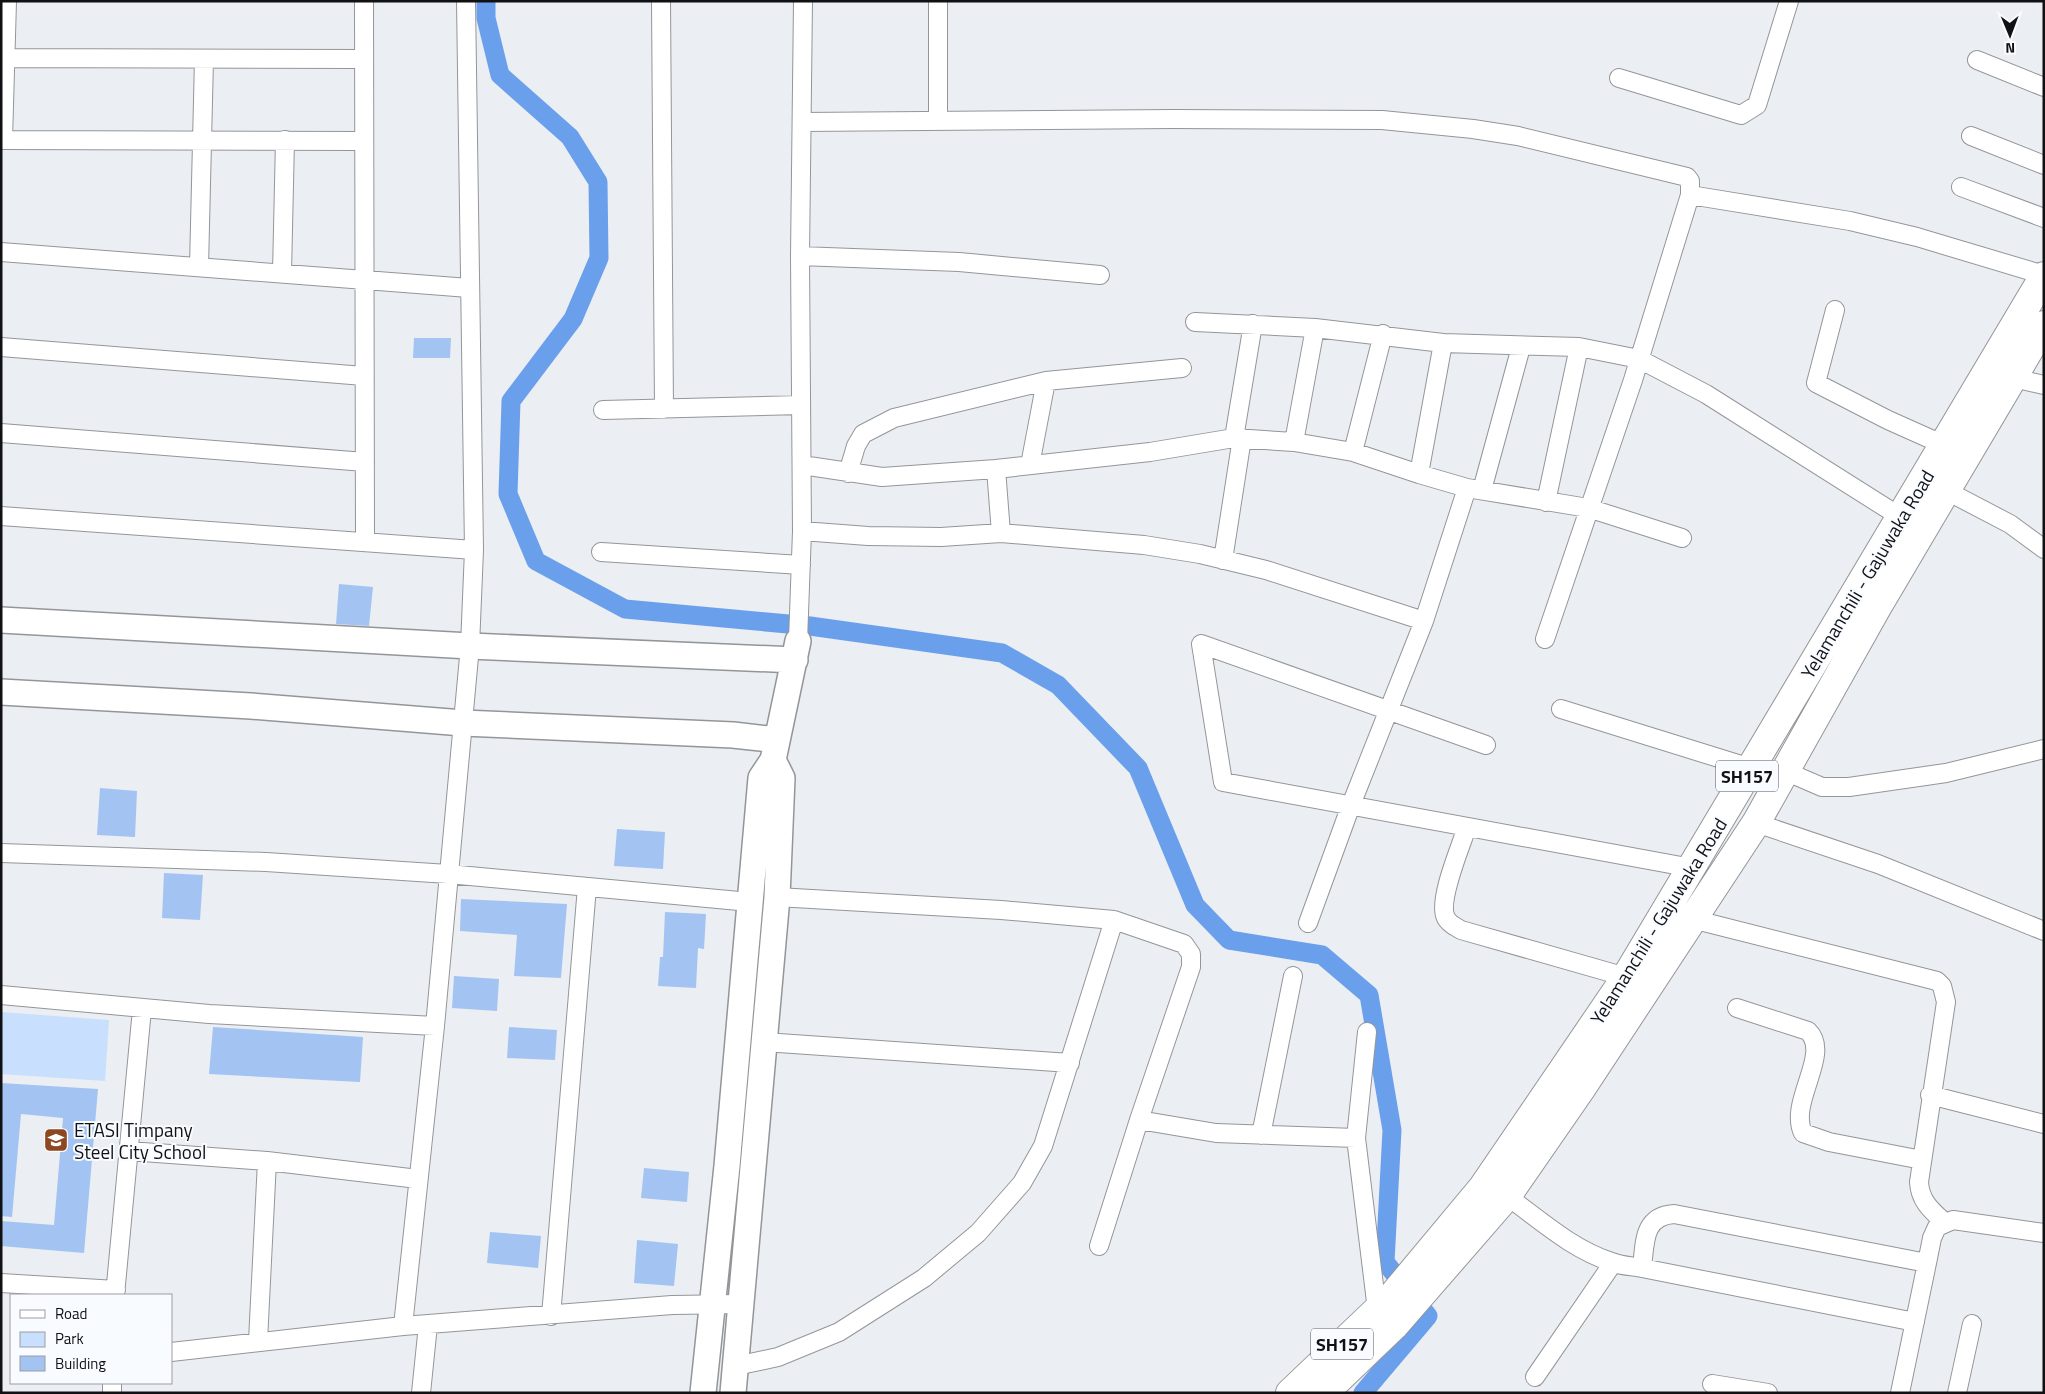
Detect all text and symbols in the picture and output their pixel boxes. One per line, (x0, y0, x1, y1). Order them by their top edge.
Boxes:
north arrow (1985, 10, 2035, 60)
text: N (2005, 38, 2015, 59)
street label: Yelamanchili - Gajuwaka Road (1793, 464, 1941, 684)
road number: SH157 (1716, 760, 1778, 791)
street label: Yelamanchili - Gajuwaka Road (1582, 812, 1734, 1030)
place label: ETASI Timpany Steel City School (74, 1115, 206, 1166)
school or university icon: ETASI Timpany Steel City School (43, 1127, 69, 1153)
legend (10, 1294, 172, 1384)
text: Road (55, 1302, 87, 1325)
text: Park (55, 1327, 84, 1350)
road number: SH157 (1311, 1328, 1373, 1360)
text: Building (55, 1352, 106, 1375)

